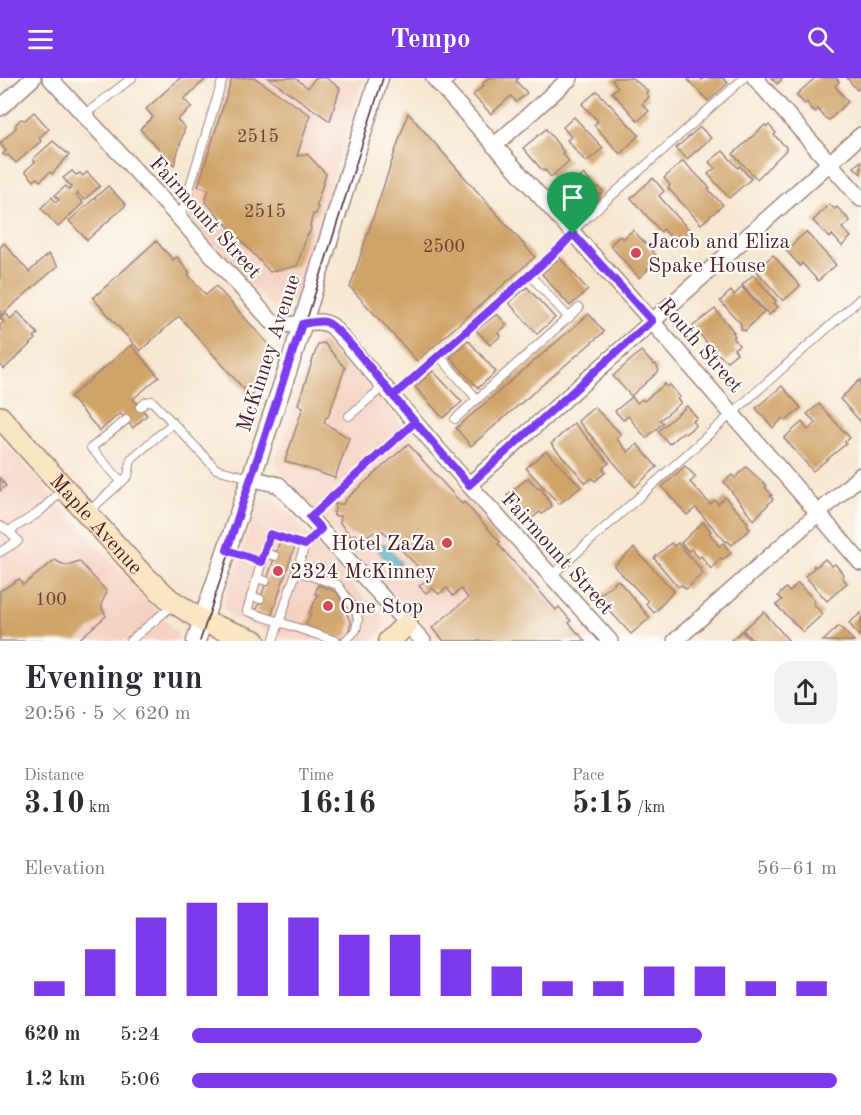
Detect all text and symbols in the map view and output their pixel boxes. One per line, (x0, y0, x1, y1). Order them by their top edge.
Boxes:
icon: menu (24, 23, 57, 56)
icon: search (804, 23, 837, 56)
text: Tempo (390, 26, 471, 53)
house number: 2515 (237, 128, 279, 146)
street label: Fairmount Street (145, 153, 265, 283)
pin (547, 172, 598, 234)
icon: arrive (556, 181, 589, 214)
house number: 2515 (244, 203, 286, 221)
place label: Jacob and Eliza Spake House (648, 232, 790, 277)
house number: 2500 (423, 238, 465, 256)
marker: Jacob and Eliza Spake House (629, 246, 643, 260)
street label: McKinney Avenue (234, 272, 305, 435)
street label: Routh Street (654, 295, 746, 397)
street label: Maple Avenue (45, 471, 146, 579)
street label: Fairmount Street (497, 489, 617, 619)
place label: Hotel ZaZa (331, 534, 435, 555)
marker: Hotel ZaZa (440, 536, 454, 550)
place label: 2324 McKinney (290, 562, 436, 583)
marker: 2324 McKinney (271, 564, 285, 578)
house number: 100 (35, 591, 67, 609)
place label: One Stop (340, 597, 423, 618)
marker: One Stop (321, 599, 335, 613)
button: share (774, 661, 837, 724)
text: Evening run (24, 663, 203, 696)
text: 20:56 · 5 × 620 m (24, 704, 191, 724)
text: Distance (24, 768, 84, 784)
text: Time (298, 768, 334, 784)
text: Pace (572, 768, 604, 784)
text: 3.10 (24, 789, 85, 819)
text: 16:16 (298, 789, 376, 819)
text: 5:15 (572, 789, 633, 819)
text: km (85, 800, 110, 816)
text: /km (633, 800, 665, 816)
text: Elevation (24, 859, 105, 879)
text: 56–61 m (757, 859, 837, 879)
text: 620 m (24, 1025, 80, 1045)
text: 5:24 (120, 1025, 160, 1045)
text: 1.2 km (24, 1070, 86, 1090)
text: 5:06 (120, 1070, 160, 1090)

